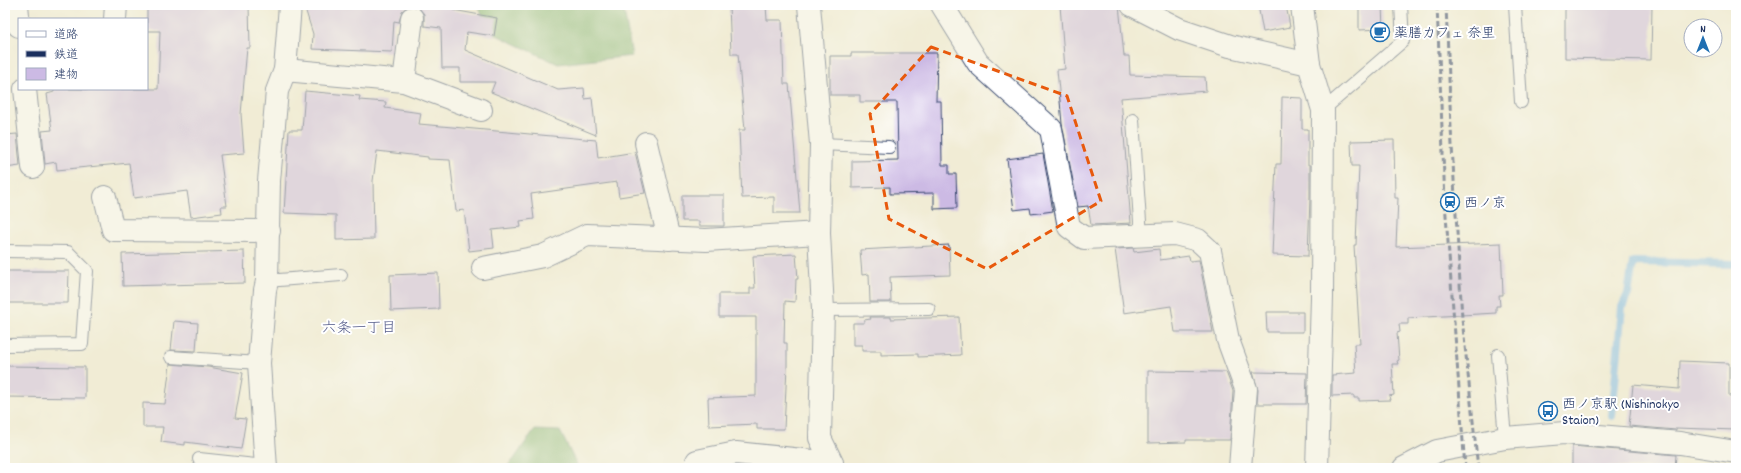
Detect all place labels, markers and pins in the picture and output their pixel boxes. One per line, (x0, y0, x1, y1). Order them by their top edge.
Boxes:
cafe icon: 薬膳カフェ 奈里 (1369, 21, 1391, 43)
place label: 薬膳カフェ 奈里 (1394, 24, 1495, 44)
station icon: 西ノ京 (1439, 191, 1461, 213)
place label: 西ノ京 (1464, 194, 1506, 214)
place label: 西ノ京駅 (Nishinokyo Staion) (1562, 395, 1679, 431)
bus stop icon: 西ノ京駅 (Nishinokyo Staion) (1537, 400, 1559, 422)

